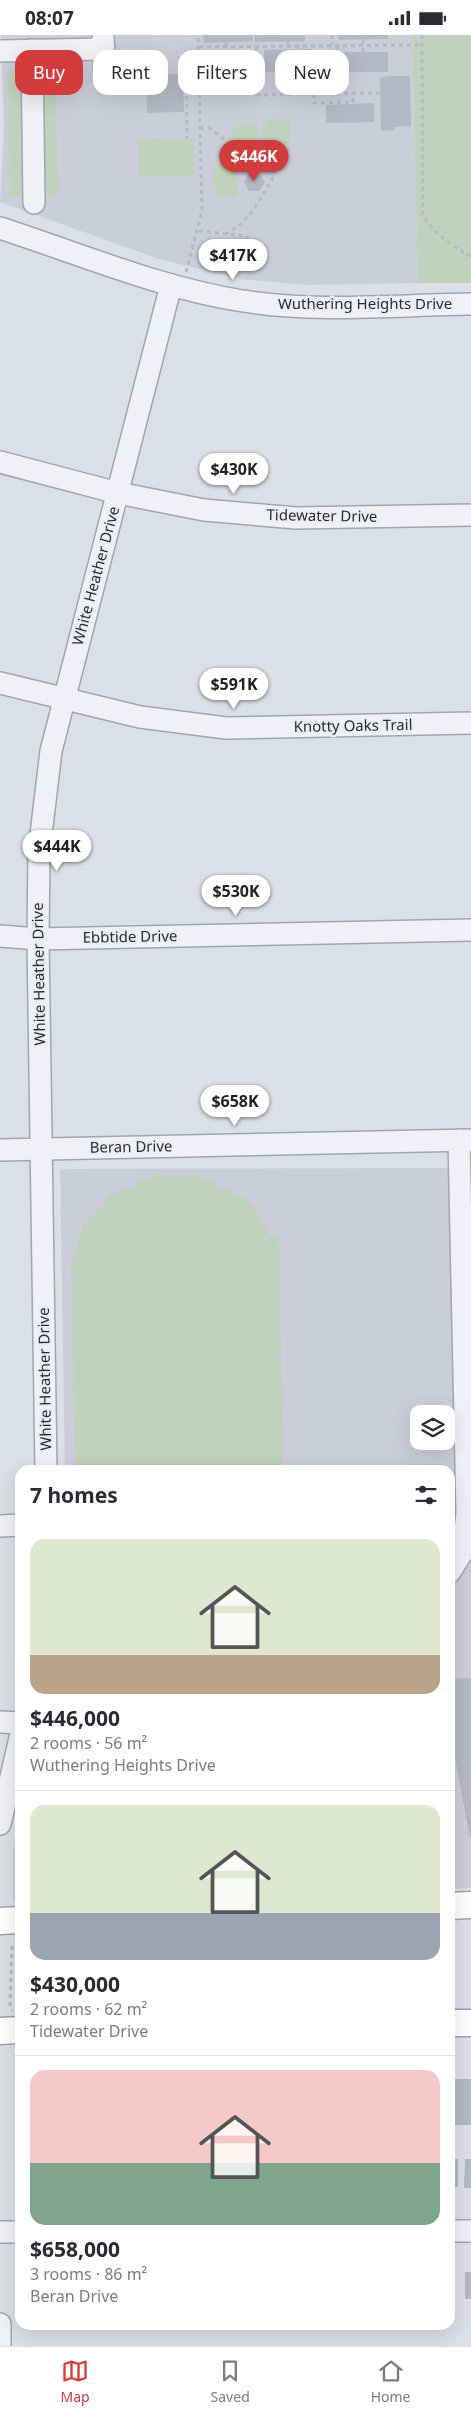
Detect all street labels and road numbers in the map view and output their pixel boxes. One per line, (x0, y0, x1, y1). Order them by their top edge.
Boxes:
street label: Wuthering Heights Drive (278, 293, 452, 313)
street label: White Heather Drive (67, 504, 123, 647)
street label: Tidewater Drive (266, 504, 378, 526)
street label: Knotty Oaks Trail (293, 714, 413, 736)
street label: White Heather Drive (27, 902, 49, 1046)
street label: Ebbtide Drive (82, 925, 178, 947)
street label: Beran Drive (89, 1135, 173, 1157)
street label: White Heather Drive (33, 1307, 55, 1451)

